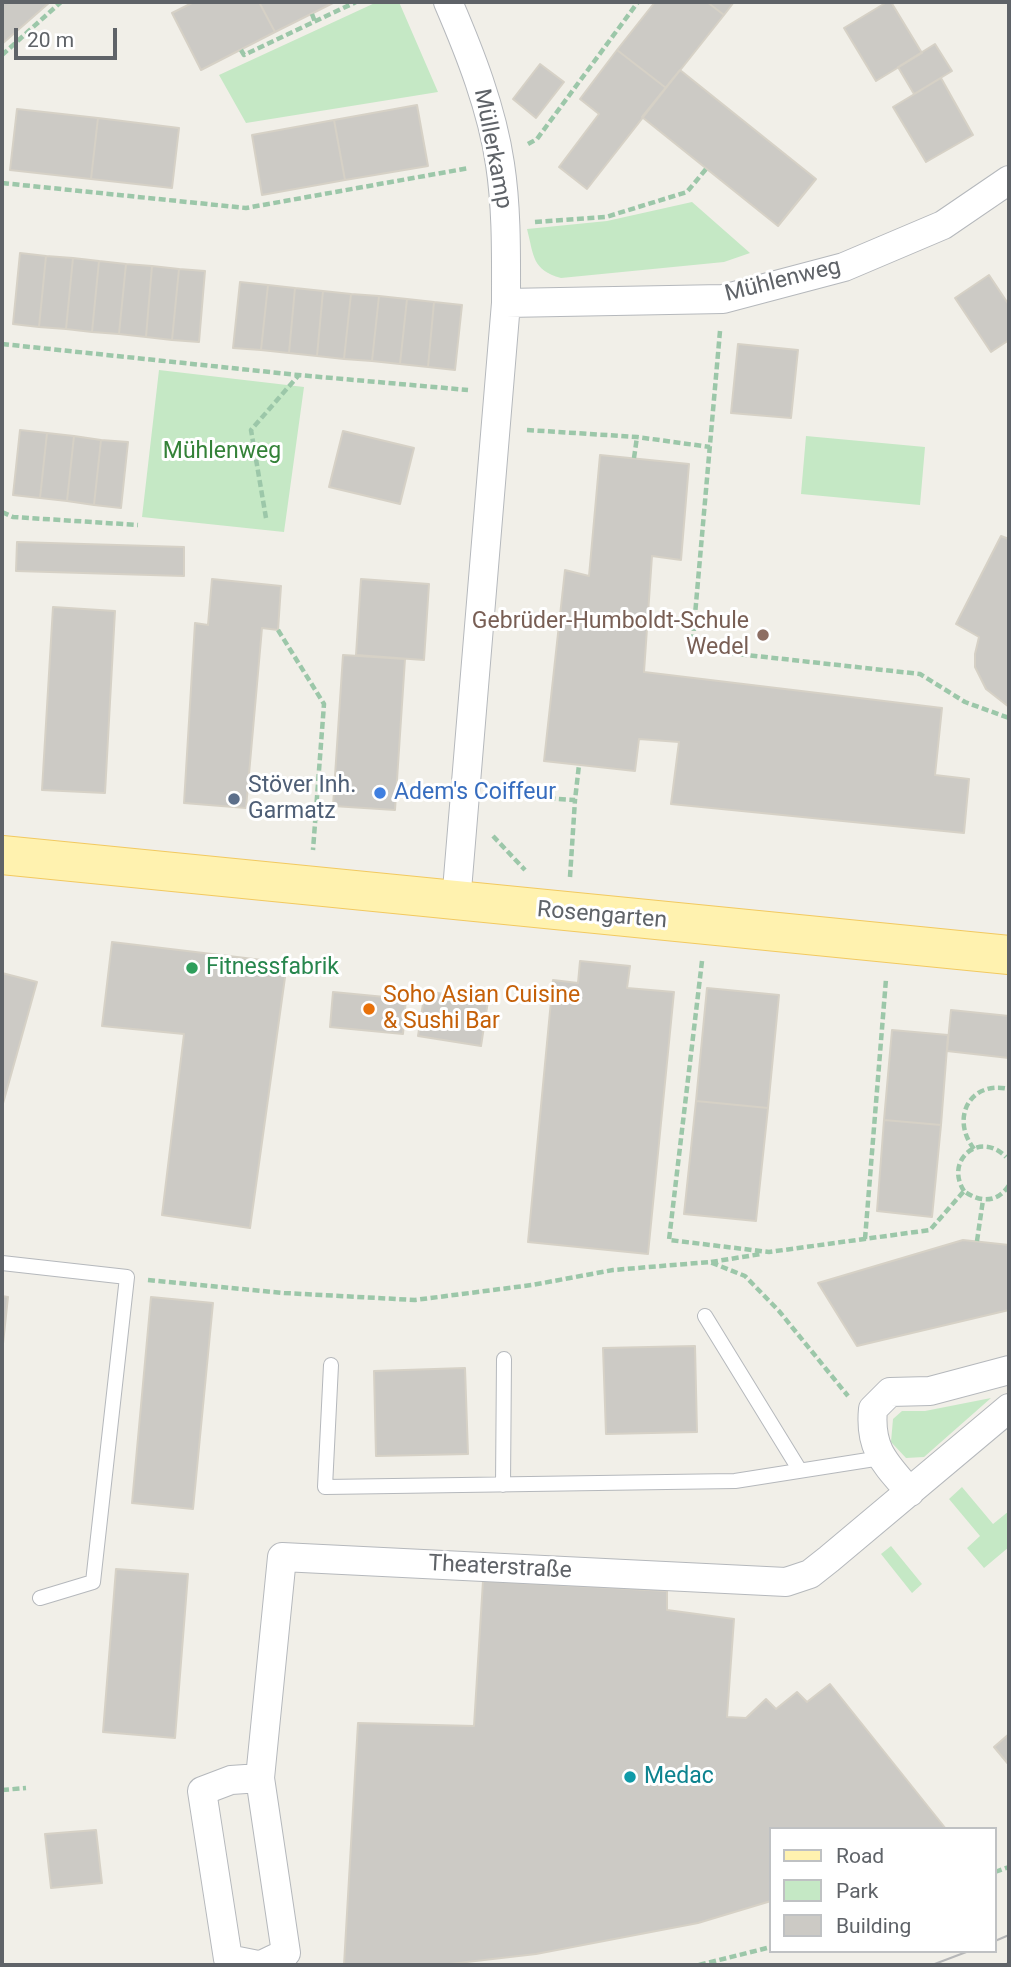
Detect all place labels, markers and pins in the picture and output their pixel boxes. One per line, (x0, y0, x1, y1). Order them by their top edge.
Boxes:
place label: Gebrüder-Humboldt-Schule Wedel (472, 608, 749, 662)
marker: Gebrüder-Humboldt-Schule Wedel (755, 627, 771, 643)
place label: Stöver Inh. Garmatz (248, 772, 356, 826)
place label: Adem's Coiffeur (394, 779, 556, 807)
marker: Adem's Coiffeur (372, 785, 388, 801)
marker: Stöver Inh. Garmatz (226, 791, 242, 807)
place label: Fitnessfabrik (206, 954, 339, 982)
marker: Fitnessfabrik (184, 960, 200, 976)
place label: Soho Asian Cuisine & Sushi Bar (383, 982, 580, 1036)
marker: Soho Asian Cuisine & Sushi Bar (361, 1001, 377, 1017)
place label: Medac (644, 1763, 714, 1791)
marker: Medac (622, 1769, 638, 1785)

